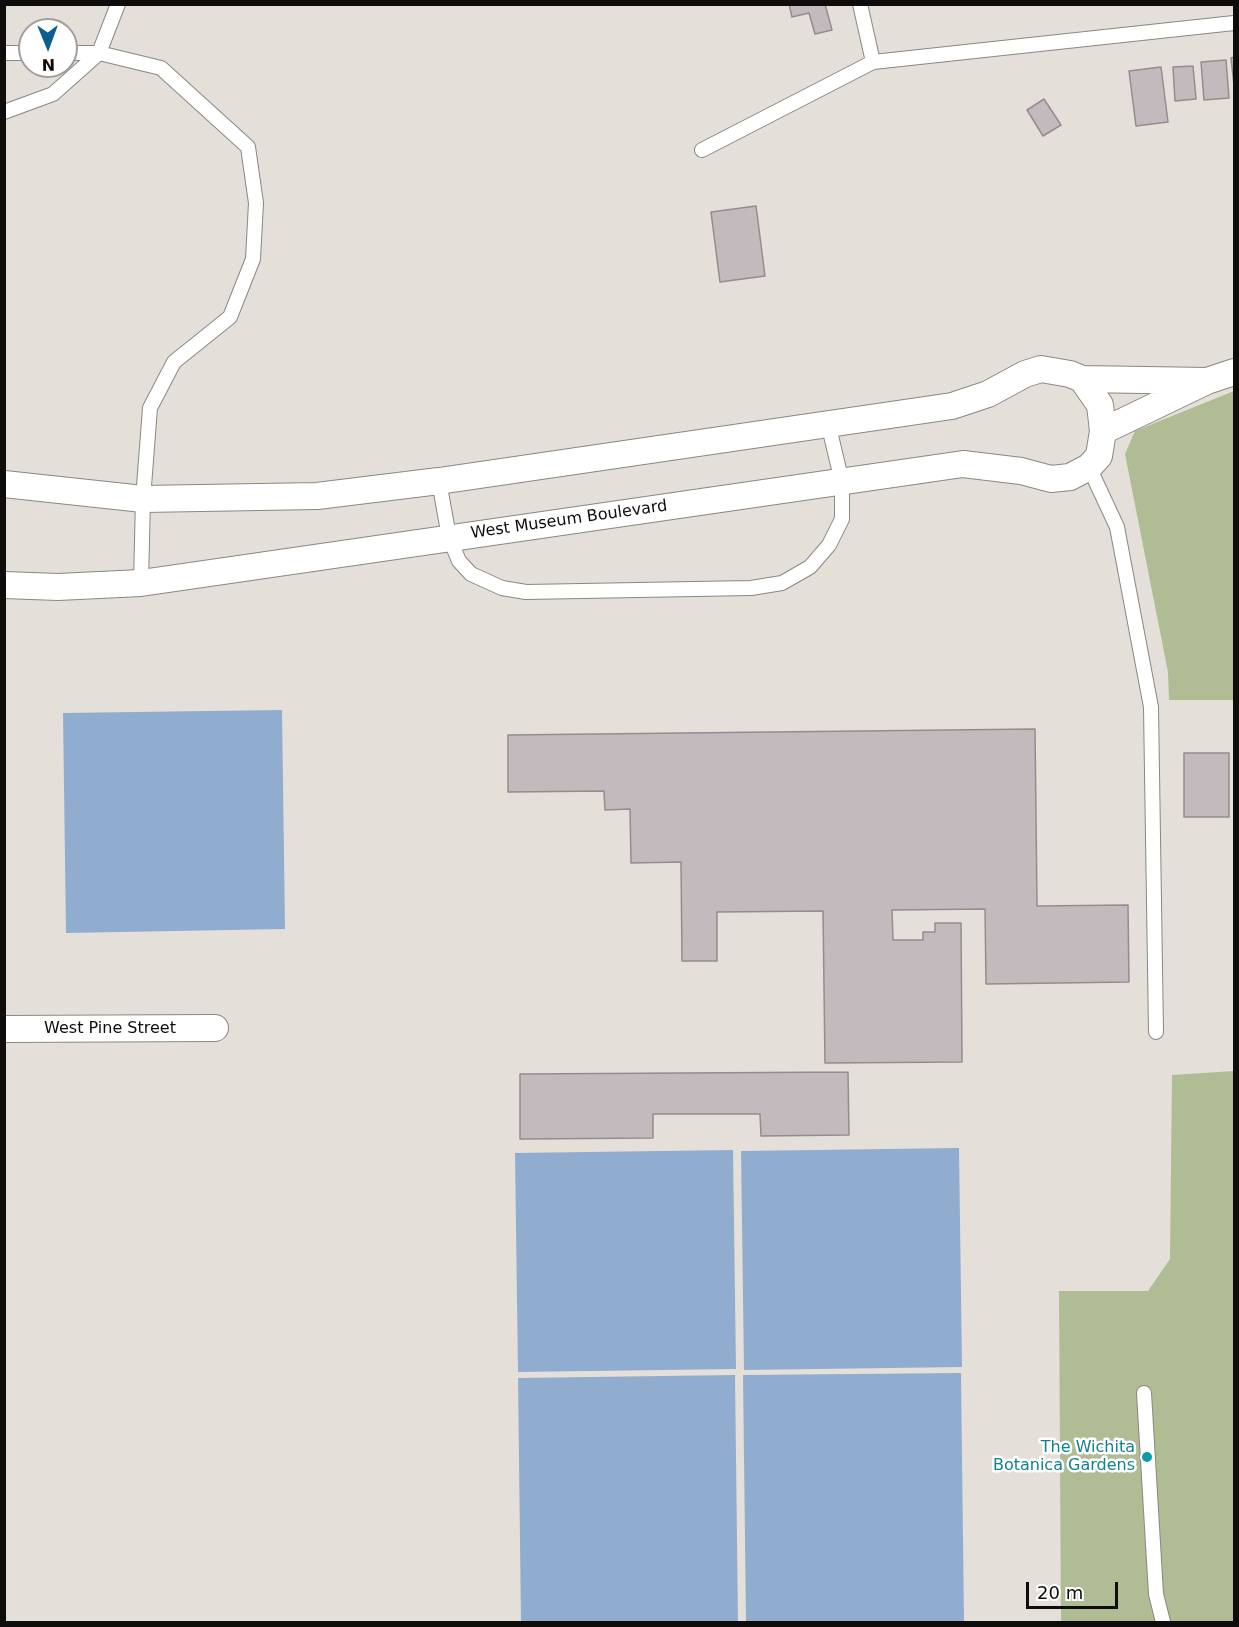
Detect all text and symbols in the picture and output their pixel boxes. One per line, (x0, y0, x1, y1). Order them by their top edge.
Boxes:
north arrow (18, 18, 78, 78)
text: N (41, 55, 55, 74)
street label: West Museum Boulevard (469, 497, 669, 543)
street label: West Pine Street (44, 1019, 176, 1039)
place label: The Wichita Botanica Gardens (993, 1438, 1135, 1476)
marker: The Wichita Botanica Gardens (1140, 1450, 1154, 1464)
scale bar (1029, 1570, 1120, 1608)
text: 20 m (1037, 1582, 1083, 1603)

